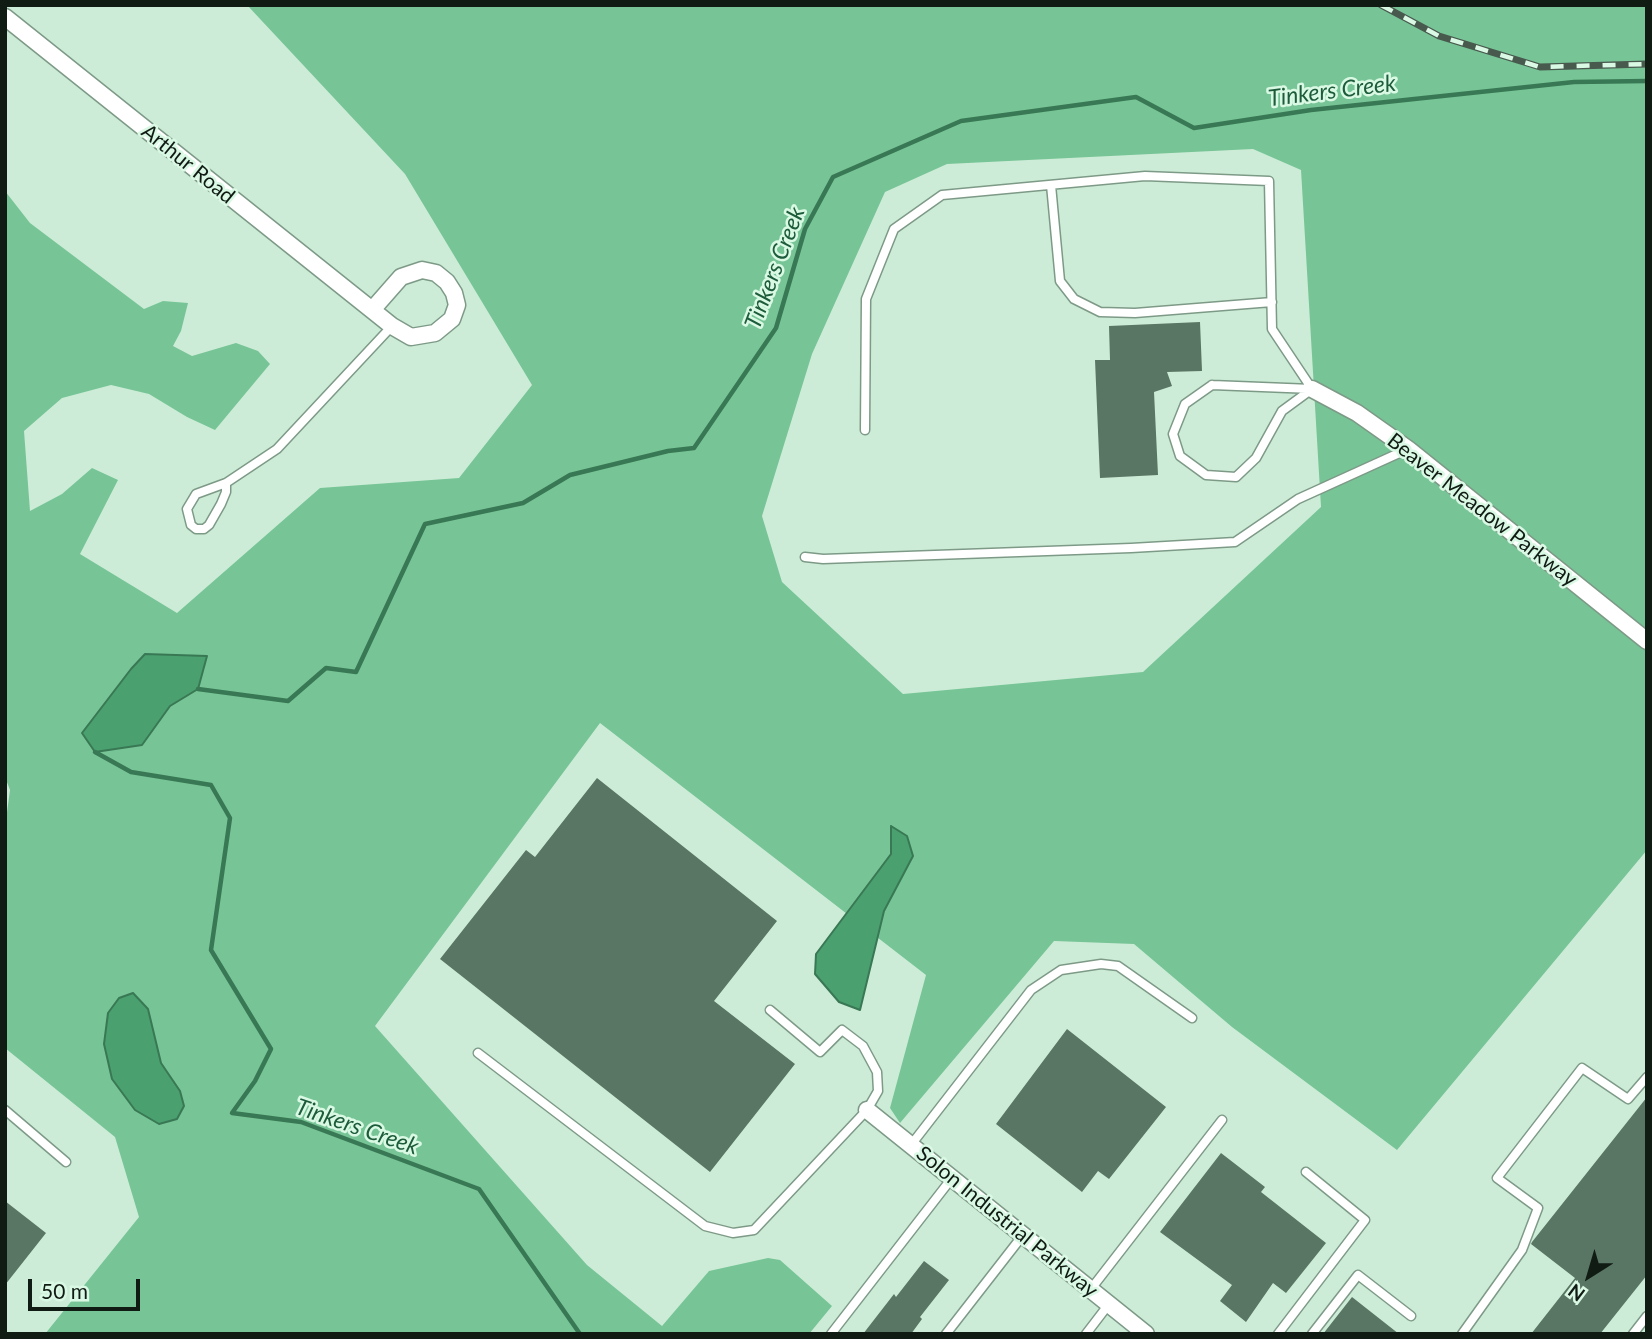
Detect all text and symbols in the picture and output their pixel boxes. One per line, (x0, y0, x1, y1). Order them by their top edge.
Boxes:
water label: Tinkers Creek (1267, 69, 1397, 113)
street label: Arthur Road (136, 119, 240, 209)
water label: Tinkers Creek (739, 203, 811, 333)
street label: Beaver Meadow Parkway (1382, 428, 1582, 592)
water label: Tinkers Creek (292, 1093, 422, 1161)
street label: Solon Industrial Parkway (911, 1141, 1103, 1303)
north arrow (1554, 1241, 1624, 1311)
scale bar (32, 1266, 144, 1310)
text: 50 m (41, 1278, 88, 1303)
text: N (1563, 1280, 1589, 1307)

